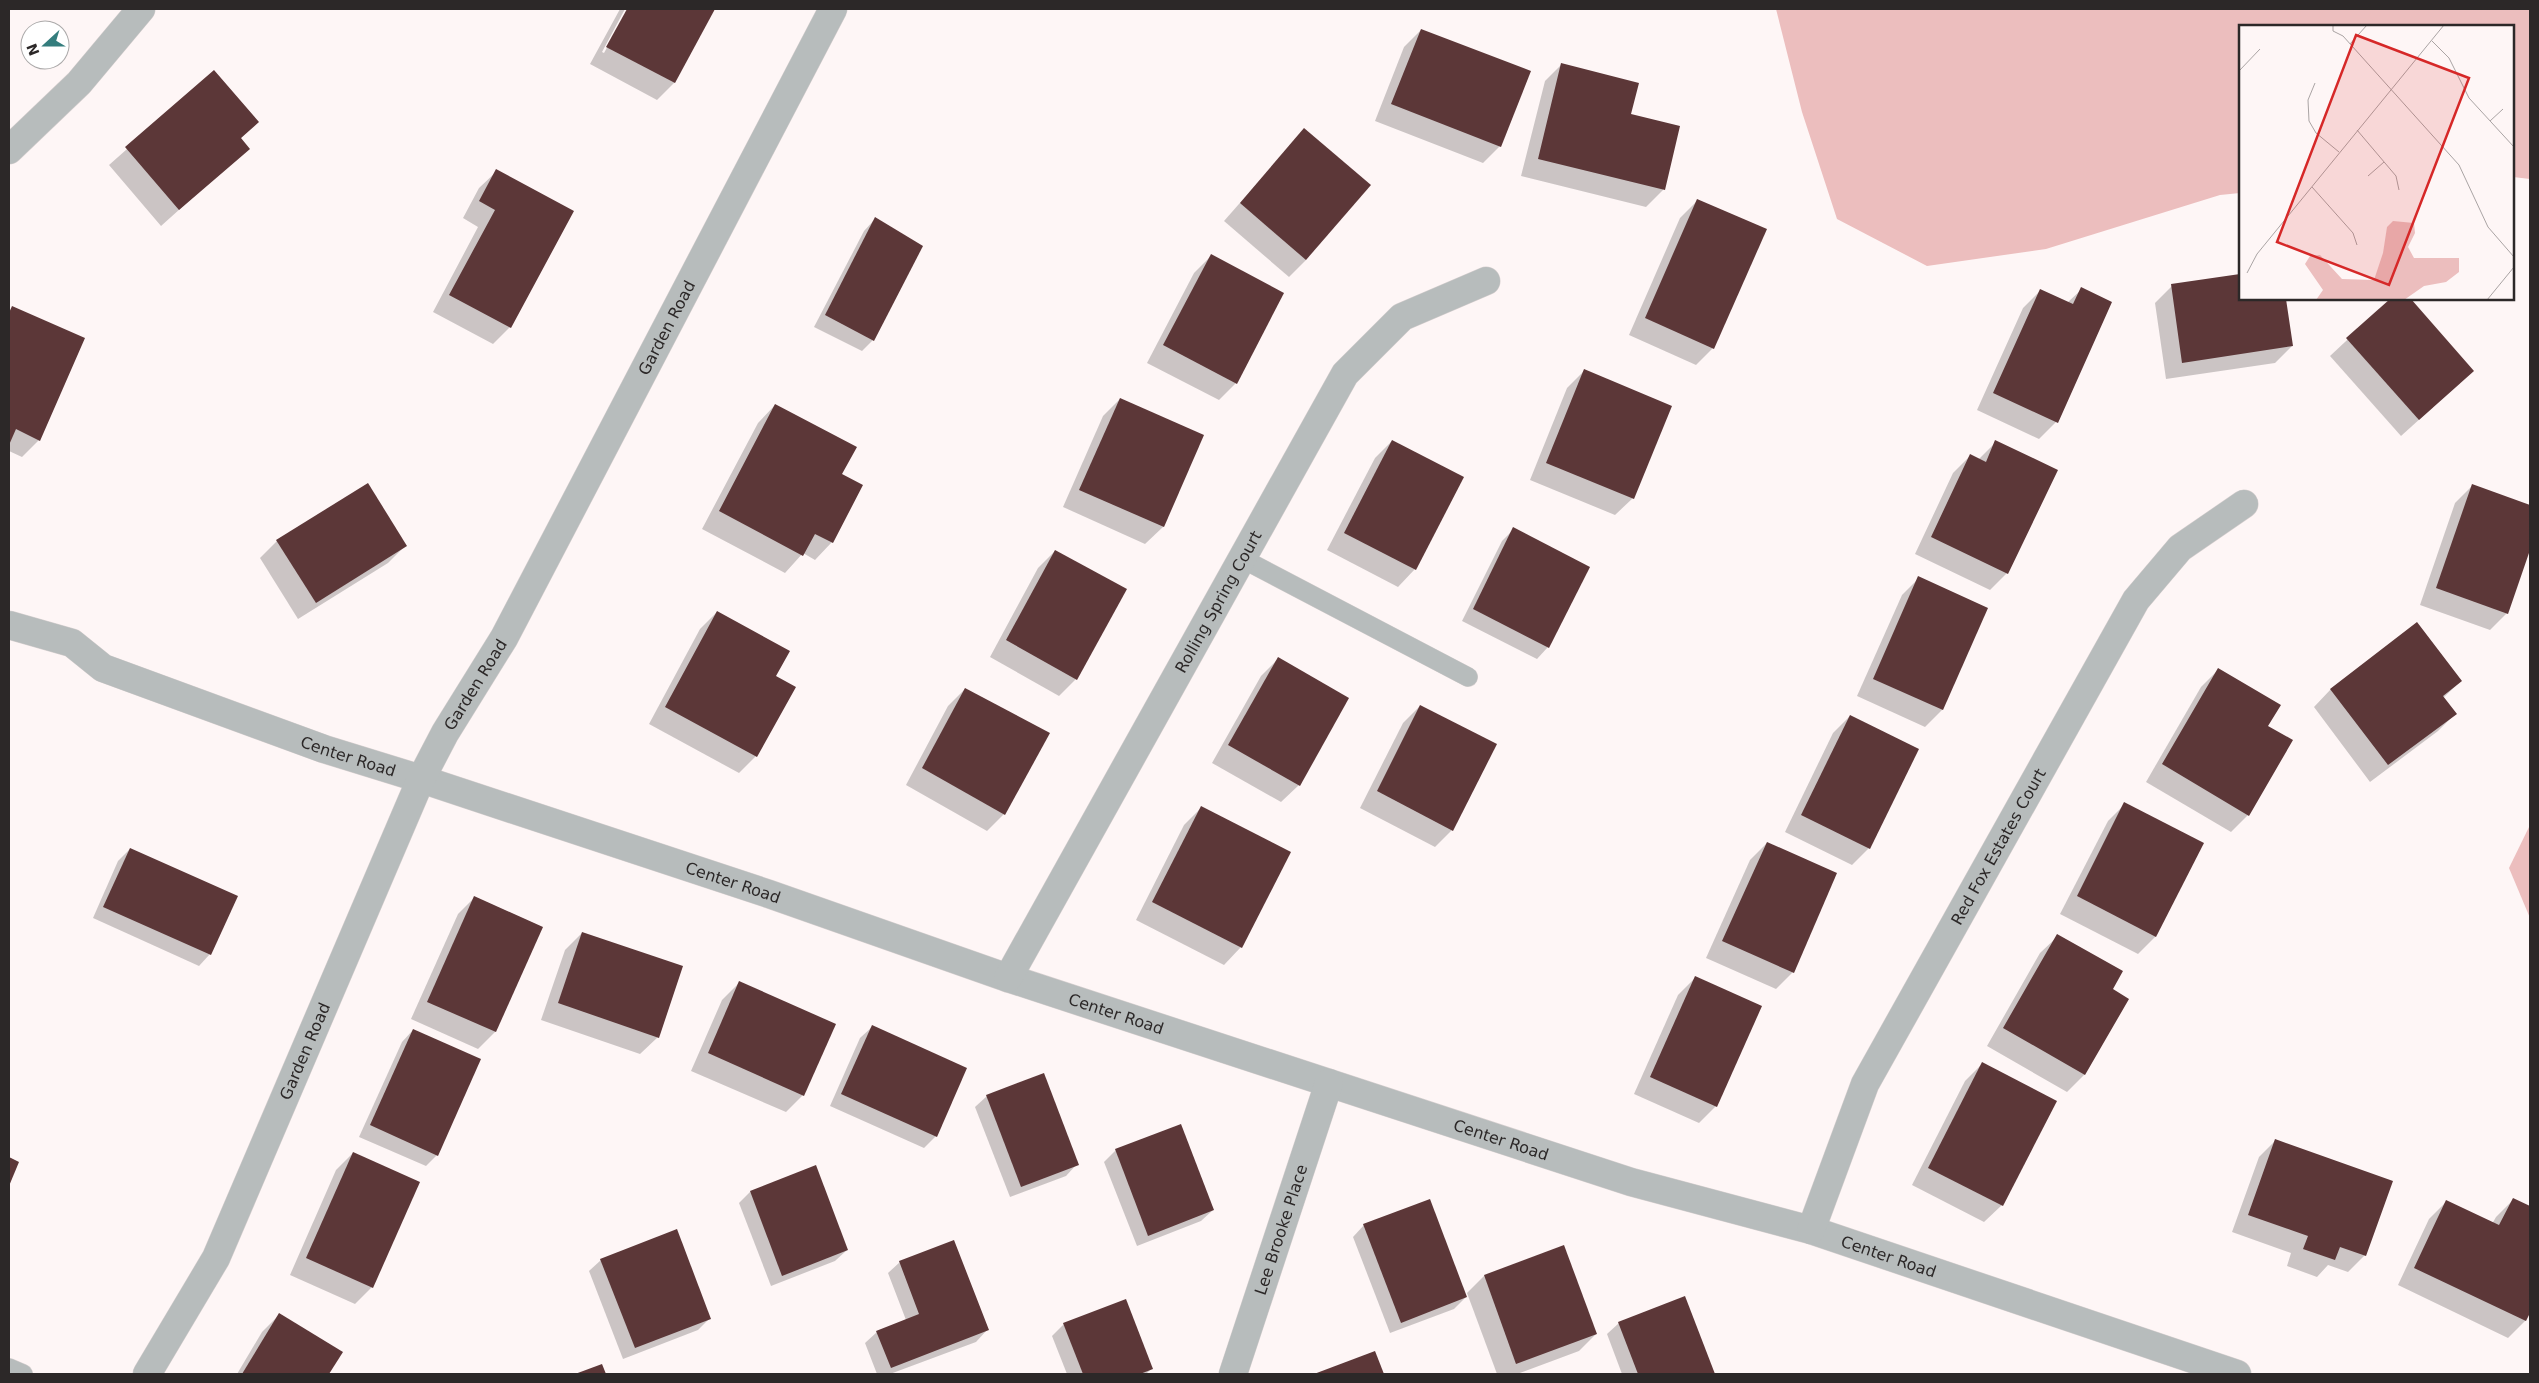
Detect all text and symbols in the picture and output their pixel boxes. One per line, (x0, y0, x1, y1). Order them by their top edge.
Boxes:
north arrow (20, 20, 70, 70)
inset map (2239, 25, 2514, 300)
text: N (23, 41, 42, 58)
street label: Garden Road (634, 277, 699, 378)
street label: Rolling Spring Court (1171, 527, 1265, 676)
street label: Garden Road (440, 635, 511, 734)
street label: Center Road (298, 732, 398, 780)
street label: Red Fox Estates Court (1947, 765, 2049, 928)
street label: Center Road (683, 858, 783, 907)
street label: Center Road (1066, 989, 1166, 1038)
street label: Garden Road (275, 1000, 334, 1103)
street label: Center Road (1451, 1115, 1551, 1164)
street label: Lee Brooke Place (1250, 1162, 1311, 1297)
street label: Center Road (1839, 1231, 1939, 1281)

